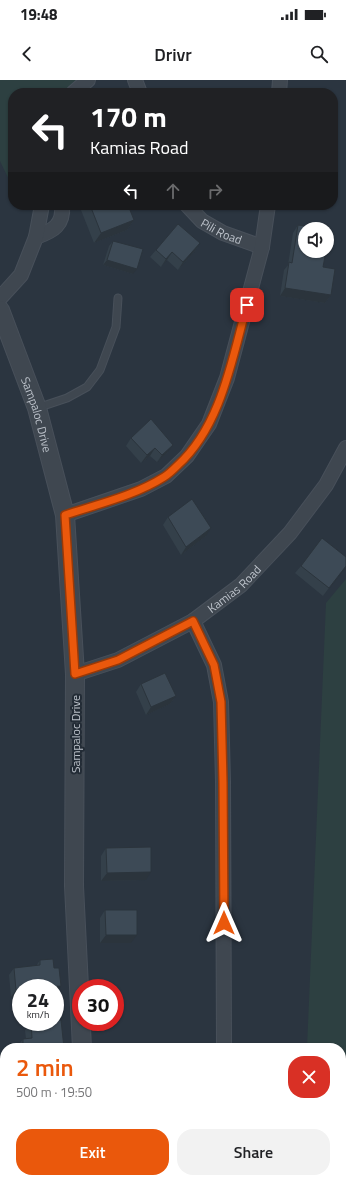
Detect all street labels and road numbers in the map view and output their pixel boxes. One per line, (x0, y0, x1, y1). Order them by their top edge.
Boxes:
street label: Pili Road (197, 213, 245, 249)
street label: Sampaloc Drive (17, 374, 58, 454)
street label: Kamias Road (203, 560, 265, 617)
street label: Sampaloc Drive (66, 695, 85, 773)

